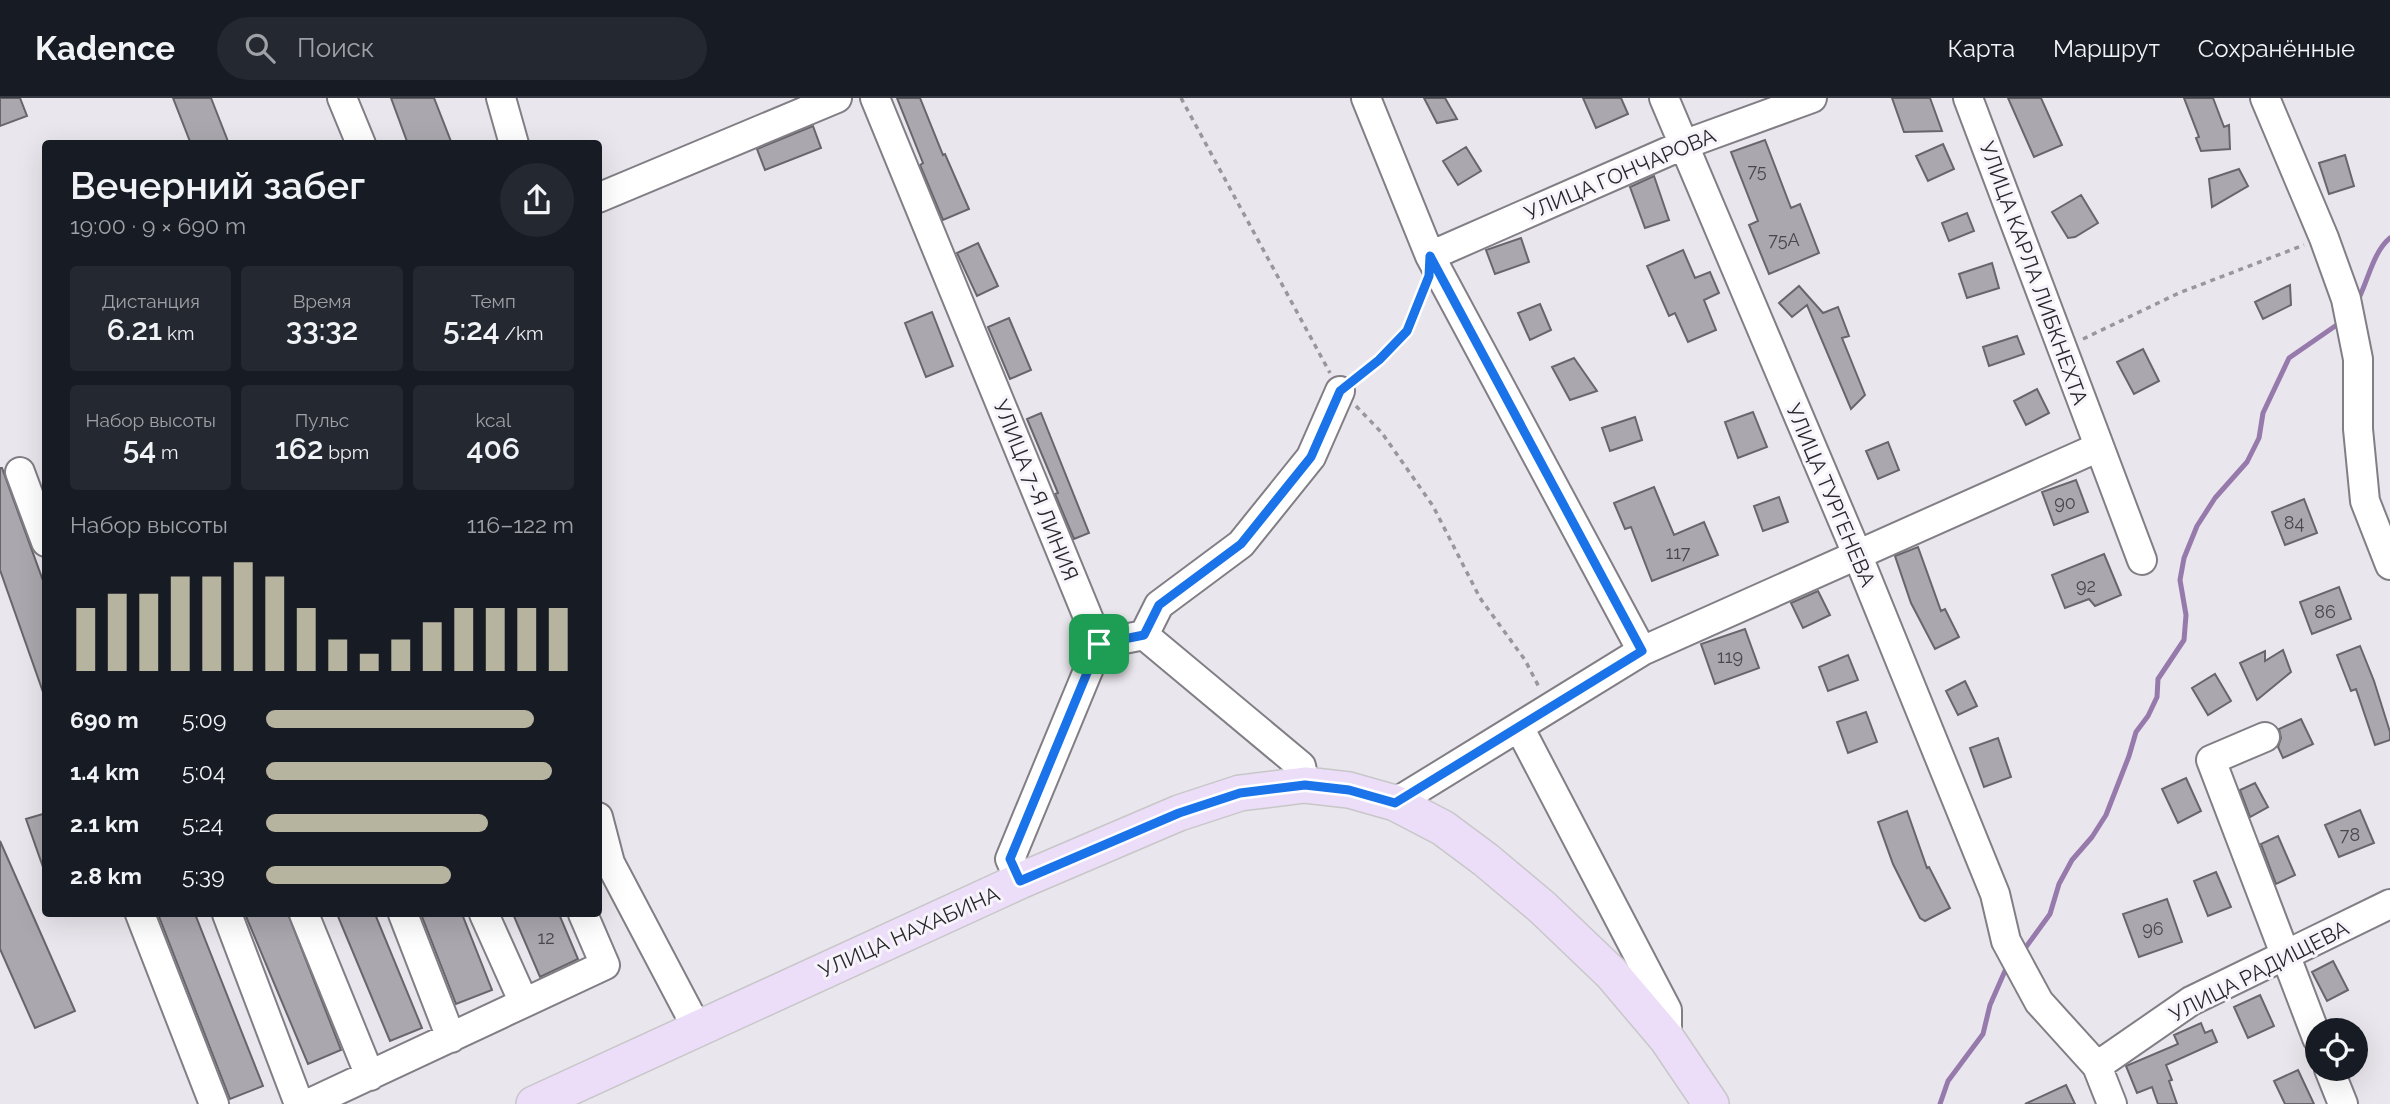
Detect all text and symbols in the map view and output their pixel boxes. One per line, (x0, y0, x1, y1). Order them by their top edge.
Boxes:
search box (217, 17, 707, 80)
text: Kadence (35, 29, 175, 68)
icon: search (241, 29, 279, 67)
text: Поиск (297, 33, 374, 63)
text: Карта (1947, 34, 2015, 63)
text: Маршрут (2053, 34, 2160, 63)
text: Сохранённые (2198, 34, 2355, 63)
street label: УЛИЦА ГОНЧАРОВА (1521, 122, 1719, 226)
street label: УЛИЦА КАРЛА ЛИБКНЕХТА (1975, 138, 2093, 408)
house number: 75 (1747, 160, 1767, 181)
text: Вечерний забег (70, 163, 365, 208)
button: share (500, 163, 574, 237)
text: 19:00 · 9 × 690 m (70, 212, 246, 239)
house number: 75А (1768, 229, 1800, 250)
text: Дистанция (101, 290, 200, 312)
text: Время (293, 290, 351, 312)
text: Темп (471, 290, 516, 312)
text: 6.21 (107, 312, 162, 347)
text: 33:32 (286, 312, 358, 347)
text: 5:24 (443, 312, 500, 347)
text: km (162, 322, 194, 344)
text: /km (500, 322, 544, 344)
street label: УЛИЦА 7-Я ЛИНИЯ (988, 396, 1084, 584)
street label: УЛИЦА ТУРГЕНЕВА (1781, 400, 1881, 590)
text: Набор высоты (85, 409, 216, 431)
text: Пульс (295, 409, 349, 431)
text: kcal (476, 409, 511, 431)
text: 54 (123, 431, 156, 466)
text: 162 (275, 431, 324, 466)
text: 406 (467, 431, 520, 466)
text: m (156, 441, 179, 463)
text: bpm (324, 441, 369, 463)
house number: 90 (2054, 492, 2076, 513)
text: Набор высоты (70, 511, 228, 538)
text: 116–122 m (467, 511, 574, 538)
house number: 84 (2284, 512, 2304, 533)
house number: 117 (1666, 542, 1691, 563)
house number: 92 (2076, 575, 2096, 596)
house number: 86 (2314, 601, 2336, 622)
pin (1069, 614, 1129, 674)
icon: arrive (1080, 625, 1118, 663)
house number: 119 (1717, 646, 1743, 667)
text: 690 m (70, 706, 139, 733)
text: 5:09 (182, 706, 226, 733)
text: 1.4 km (70, 758, 139, 785)
text: 5:04 (182, 758, 226, 785)
text: 2.1 km (70, 810, 139, 837)
text: 5:24 (182, 810, 223, 837)
house number: 78 (2340, 824, 2360, 845)
text: 2.8 km (70, 862, 142, 889)
text: 5:39 (182, 862, 225, 889)
street label: УЛИЦА НАХАБИНА (815, 881, 1003, 983)
street label: УЛИЦА РАДИЩЕВА (2165, 915, 2353, 1027)
house number: 96 (2142, 918, 2164, 939)
house number: 12 (537, 927, 555, 948)
map controls (2305, 1018, 2368, 1081)
button: locate (2305, 1018, 2368, 1081)

